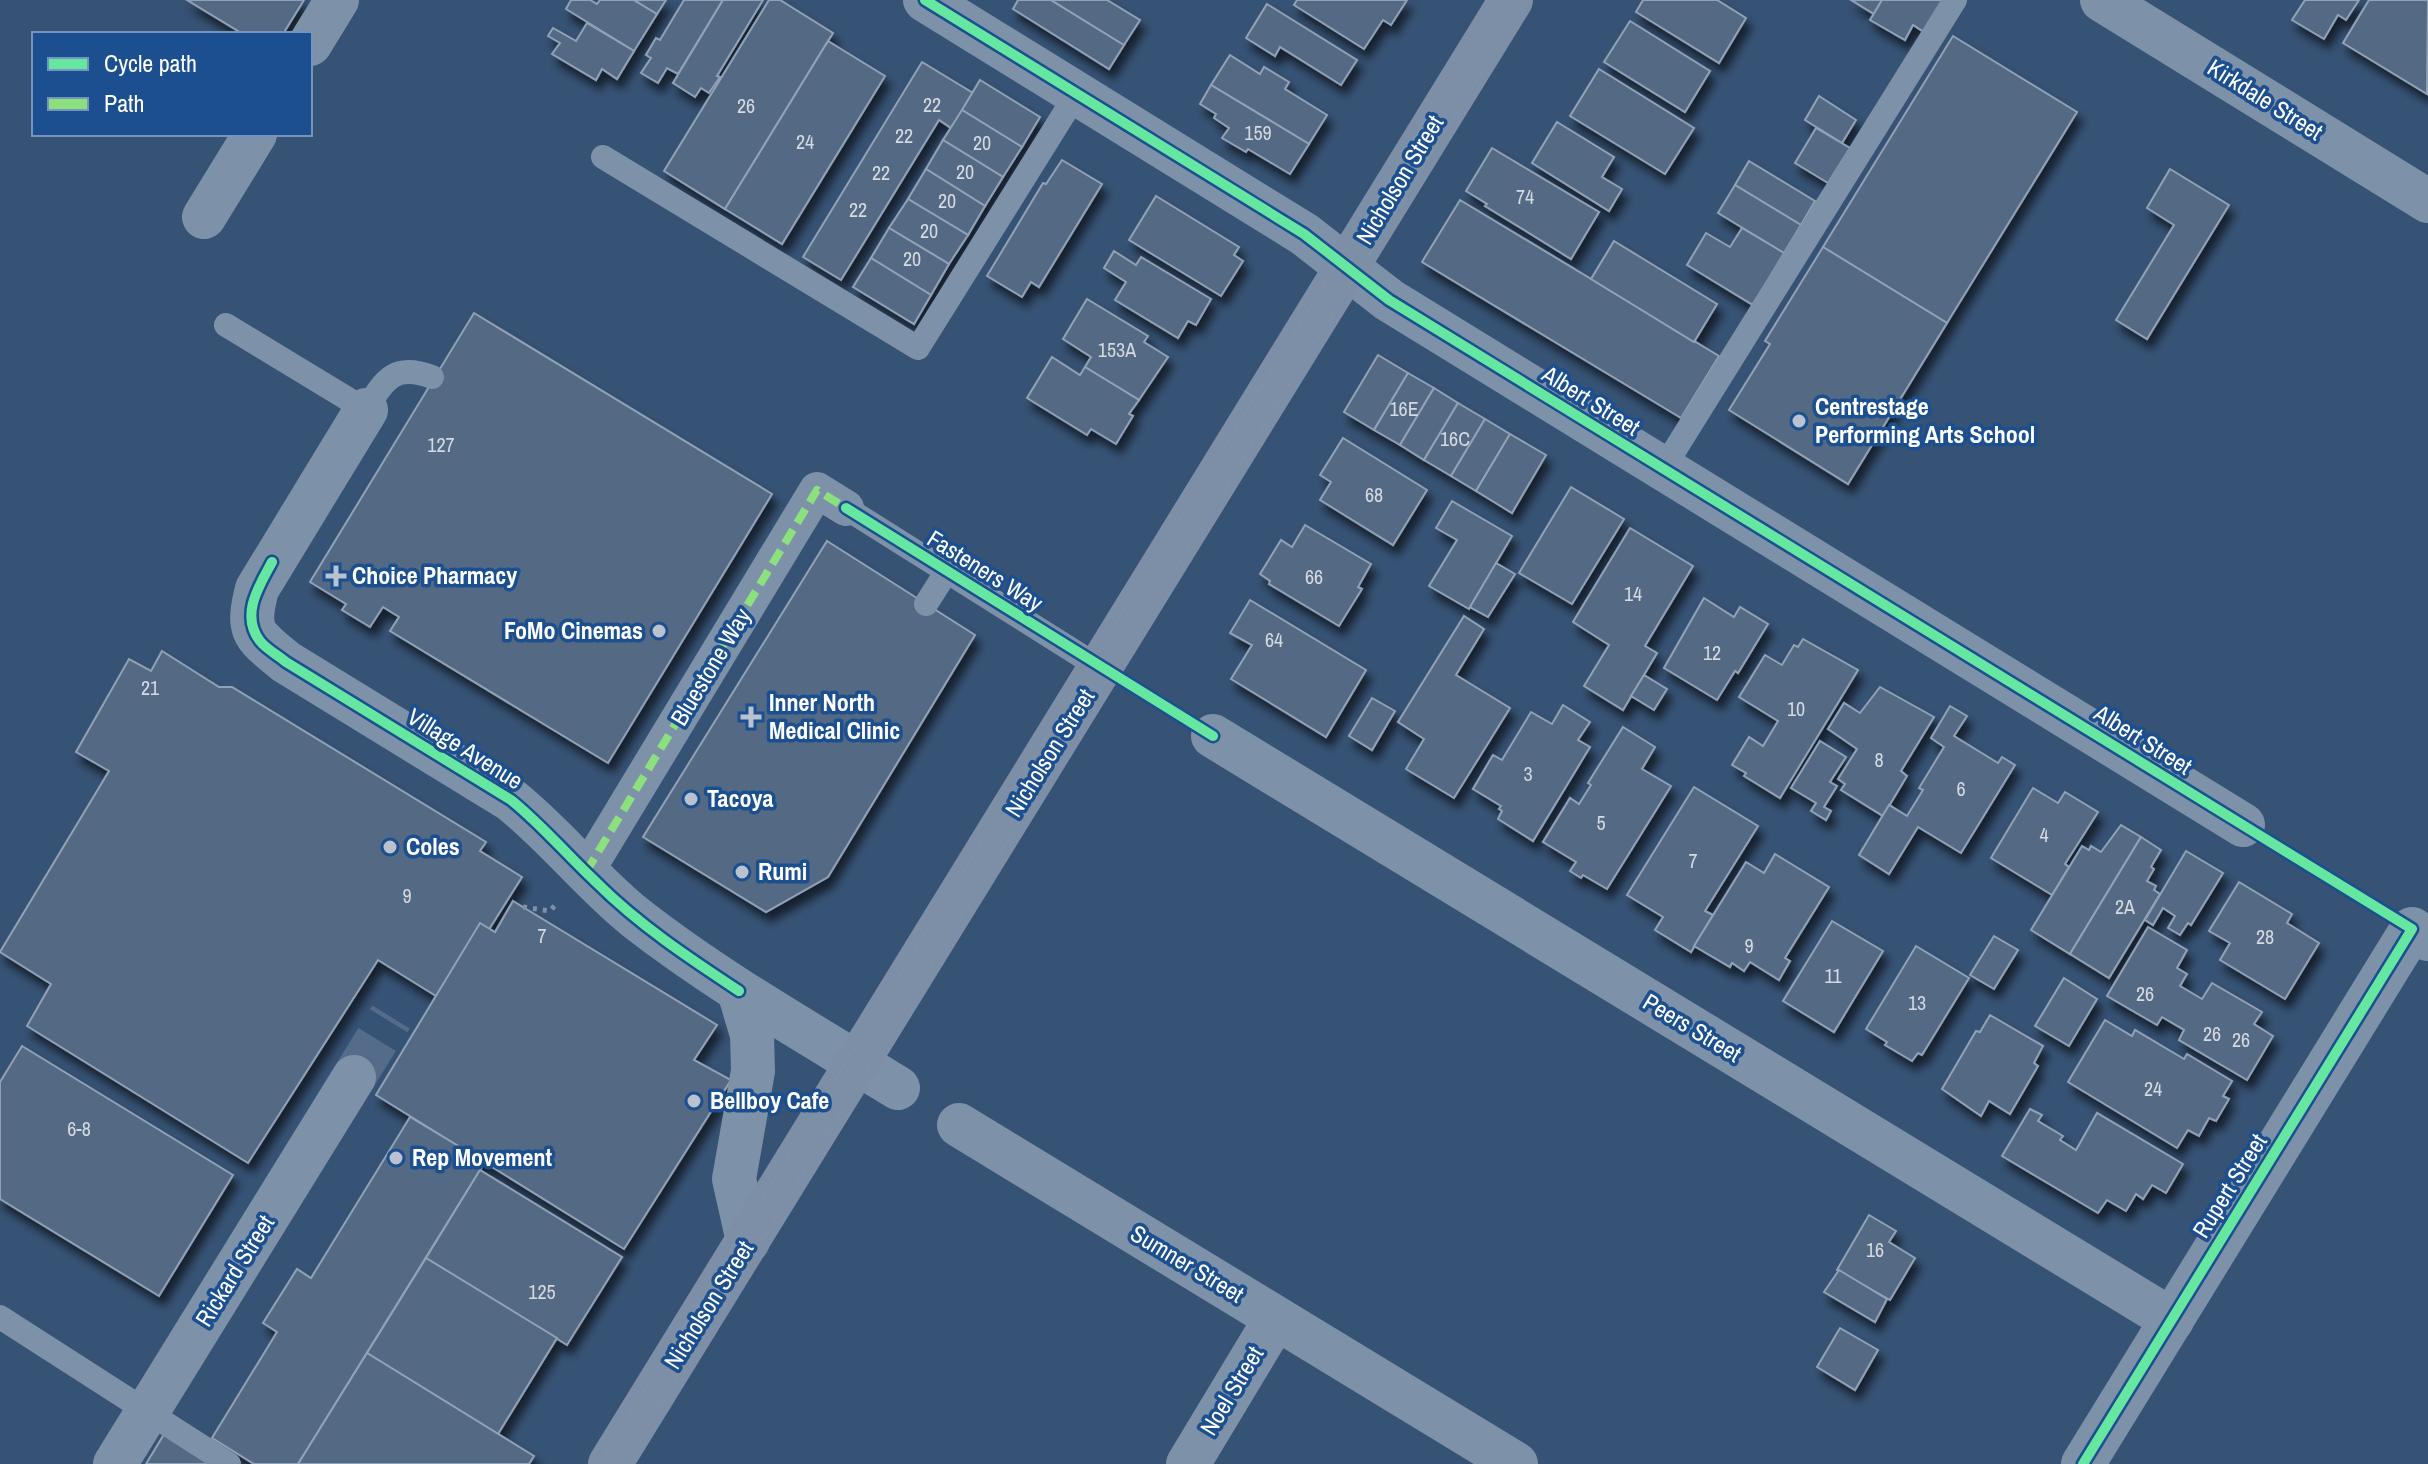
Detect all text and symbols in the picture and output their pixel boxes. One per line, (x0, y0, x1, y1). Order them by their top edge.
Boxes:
legend (32, 32, 312, 136)
text: Cycle path (104, 47, 197, 79)
street label: Kirkdale Street (2202, 51, 2330, 147)
text: Path (104, 87, 145, 119)
house number: 22 (923, 91, 941, 118)
house number: 26 (737, 92, 755, 119)
street label: Nicholson Street (1348, 108, 1451, 250)
house number: 159 (1244, 119, 1272, 146)
house number: 22 (895, 122, 913, 149)
house number: 24 (796, 128, 814, 155)
house number: 20 (973, 129, 991, 156)
house number: 20 (956, 158, 974, 185)
house number: 22 (872, 159, 890, 186)
house number: 74 (1516, 183, 1534, 210)
house number: 20 (938, 187, 956, 214)
house number: 22 (849, 196, 867, 223)
house number: 20 (920, 217, 938, 244)
house number: 20 (903, 245, 921, 272)
house number: 153A (1098, 336, 1136, 363)
street label: Albert Street (1536, 357, 1647, 443)
place label: Centrestage Performing Arts School (1815, 390, 2035, 450)
house number: 16E (1389, 395, 1419, 422)
marker: Centrestage Performing Arts School (1790, 412, 1808, 430)
house number: 16C (1440, 425, 1470, 452)
house number: 127 (427, 431, 455, 458)
house number: 68 (1365, 481, 1383, 508)
street label: Fasteners Way (922, 522, 1050, 618)
place label: Choice Pharmacy (352, 559, 517, 591)
house number: 66 (1305, 563, 1323, 590)
marker: Choice Pharmacy (327, 567, 345, 585)
house number: 14 (1624, 580, 1642, 607)
street label: Bluestone Way (663, 602, 758, 731)
place label: FoMo Cinemas (504, 614, 643, 646)
marker: FoMo Cinemas (650, 622, 668, 640)
house number: 64 (1265, 626, 1283, 653)
house number: 12 (1703, 639, 1721, 666)
house number: 21 (141, 674, 159, 701)
street label: Nicholson Street (997, 682, 1102, 823)
place label: Inner North Medical Clinic (769, 686, 900, 746)
house number: 10 (1787, 695, 1805, 722)
street label: Albert Street (2088, 696, 2199, 782)
street label: Village Avenue (402, 700, 529, 796)
marker: Inner North Medical Clinic (740, 706, 762, 728)
house number: 8 (1874, 746, 1884, 773)
house number: 3 (1523, 760, 1533, 787)
house number: 6 (1956, 775, 1966, 802)
place label: Tacoya (707, 782, 773, 814)
marker: Tacoya (682, 790, 700, 808)
house number: 5 (1596, 809, 1606, 836)
house number: 4 (2039, 821, 2049, 848)
place label: Coles (406, 830, 460, 862)
marker: Coles (381, 838, 399, 856)
house number: 7 (1688, 847, 1698, 874)
place label: Rumi (758, 855, 807, 887)
marker: Rumi (733, 863, 751, 881)
house number: 9 (402, 882, 412, 909)
house number: 2A (2115, 893, 2135, 920)
house number: 7 (537, 922, 547, 949)
house number: 28 (2256, 923, 2274, 950)
house number: 9 (1744, 932, 1754, 959)
house number: 11 (1824, 962, 1842, 989)
house number: 26 (2136, 980, 2154, 1007)
street label: Peers Street (1637, 985, 1748, 1069)
house number: 13 (1908, 989, 1926, 1016)
house number: 26 (2203, 1020, 2221, 1047)
house number: 26 (2232, 1026, 2250, 1053)
house number: 24 (2144, 1075, 2162, 1102)
place label: Bellboy Cafe (710, 1084, 829, 1116)
marker: Bellboy Cafe (685, 1092, 703, 1110)
house number: 6-8 (67, 1115, 91, 1142)
street label: Rupert Street (2185, 1127, 2274, 1244)
place label: Rep Movement (412, 1141, 552, 1173)
marker: Rep Movement (387, 1149, 405, 1167)
street label: Rickard Street (187, 1208, 281, 1332)
street label: Sumner Street (1125, 1217, 1251, 1310)
street label: Nicholson Street (656, 1234, 761, 1375)
house number: 16 (1866, 1236, 1884, 1263)
house number: 125 (528, 1278, 556, 1305)
street label: Noel Street (1192, 1340, 1270, 1441)

